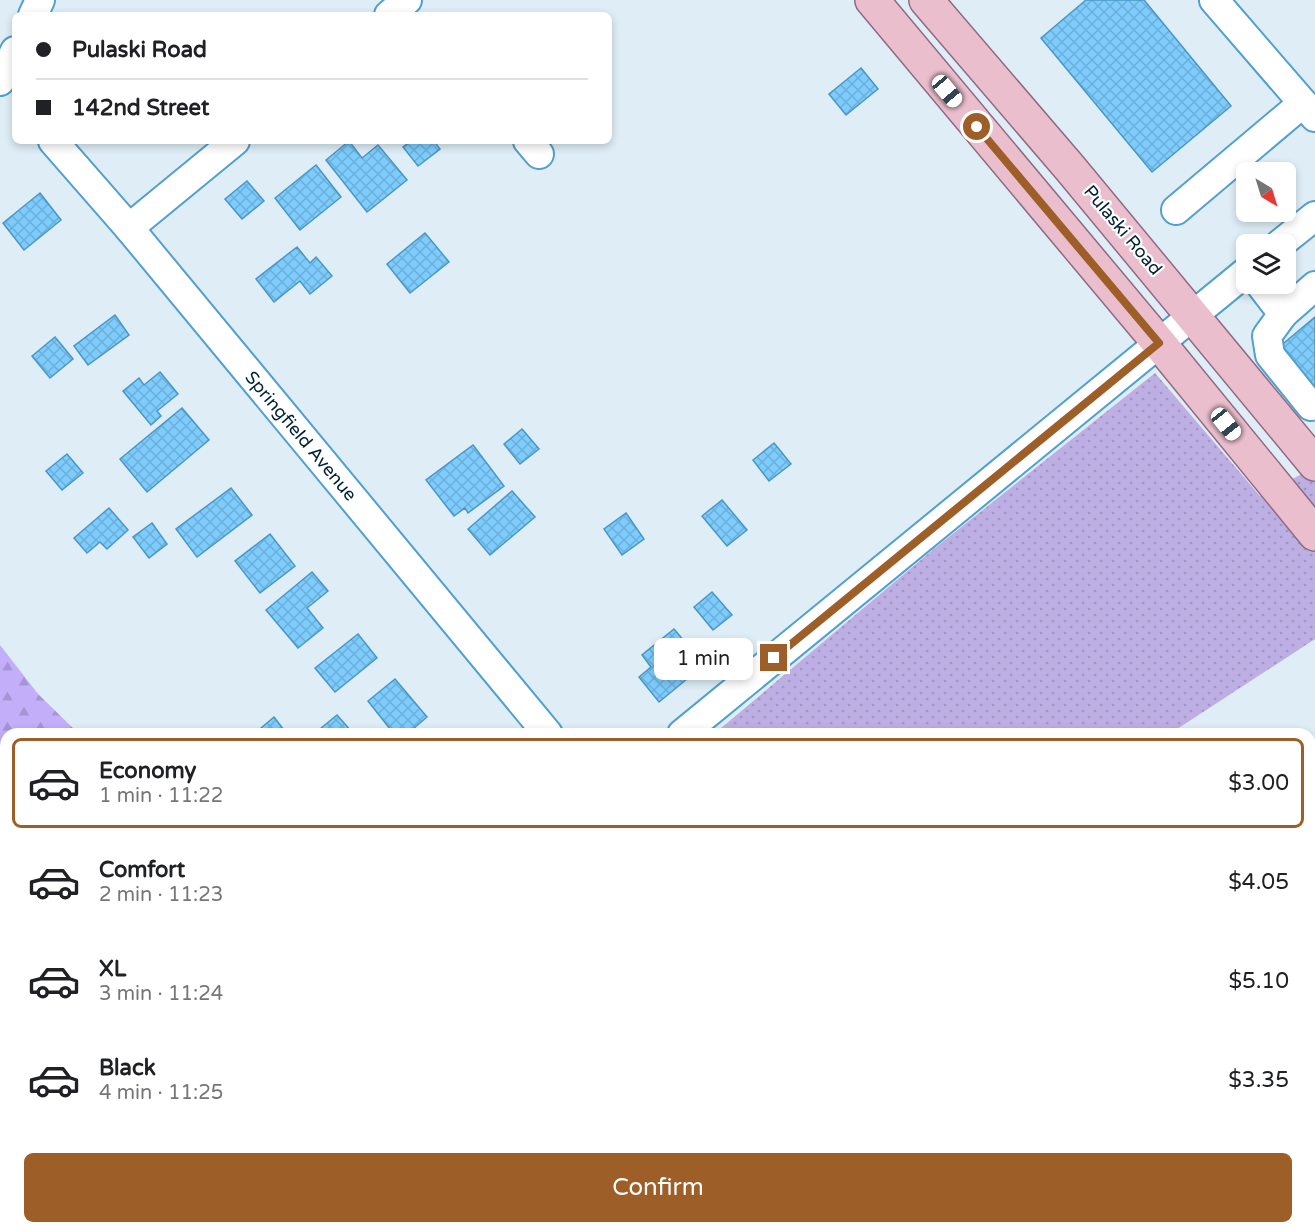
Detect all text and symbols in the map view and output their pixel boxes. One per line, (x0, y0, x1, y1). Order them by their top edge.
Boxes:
text: Pulaski Road (72, 37, 207, 63)
car (929, 71, 965, 111)
text: 142nd Street (72, 95, 209, 121)
route start (963, 113, 990, 140)
north arrow (1236, 162, 1296, 222)
map controls (1236, 162, 1296, 294)
street label: Pulaski Road (1079, 181, 1167, 279)
button: layers (1236, 234, 1296, 294)
street label: Springfield Avenue (240, 367, 362, 505)
car (1208, 404, 1244, 444)
callout: 1 min (654, 637, 753, 679)
route end (760, 644, 787, 671)
text: 1 min (677, 647, 730, 671)
icon: car (27, 756, 81, 810)
text: Economy (99, 758, 196, 784)
text: $3.00 (1228, 770, 1289, 796)
text: 1 min · 11:22 (99, 784, 223, 808)
icon: car (27, 855, 81, 909)
text: Comfort (99, 857, 185, 883)
text: $4.05 (1228, 869, 1289, 895)
text: 2 min · 11:23 (99, 883, 223, 907)
icon: car (27, 954, 81, 1008)
text: XL (99, 956, 126, 982)
text: $5.10 (1228, 968, 1289, 994)
text: 3 min · 11:24 (99, 982, 223, 1006)
icon: car (27, 1053, 81, 1107)
text: Black (99, 1055, 156, 1081)
text: $3.35 (1228, 1067, 1289, 1093)
text: 4 min · 11:25 (99, 1081, 223, 1105)
button: Confirm (24, 1153, 1292, 1222)

